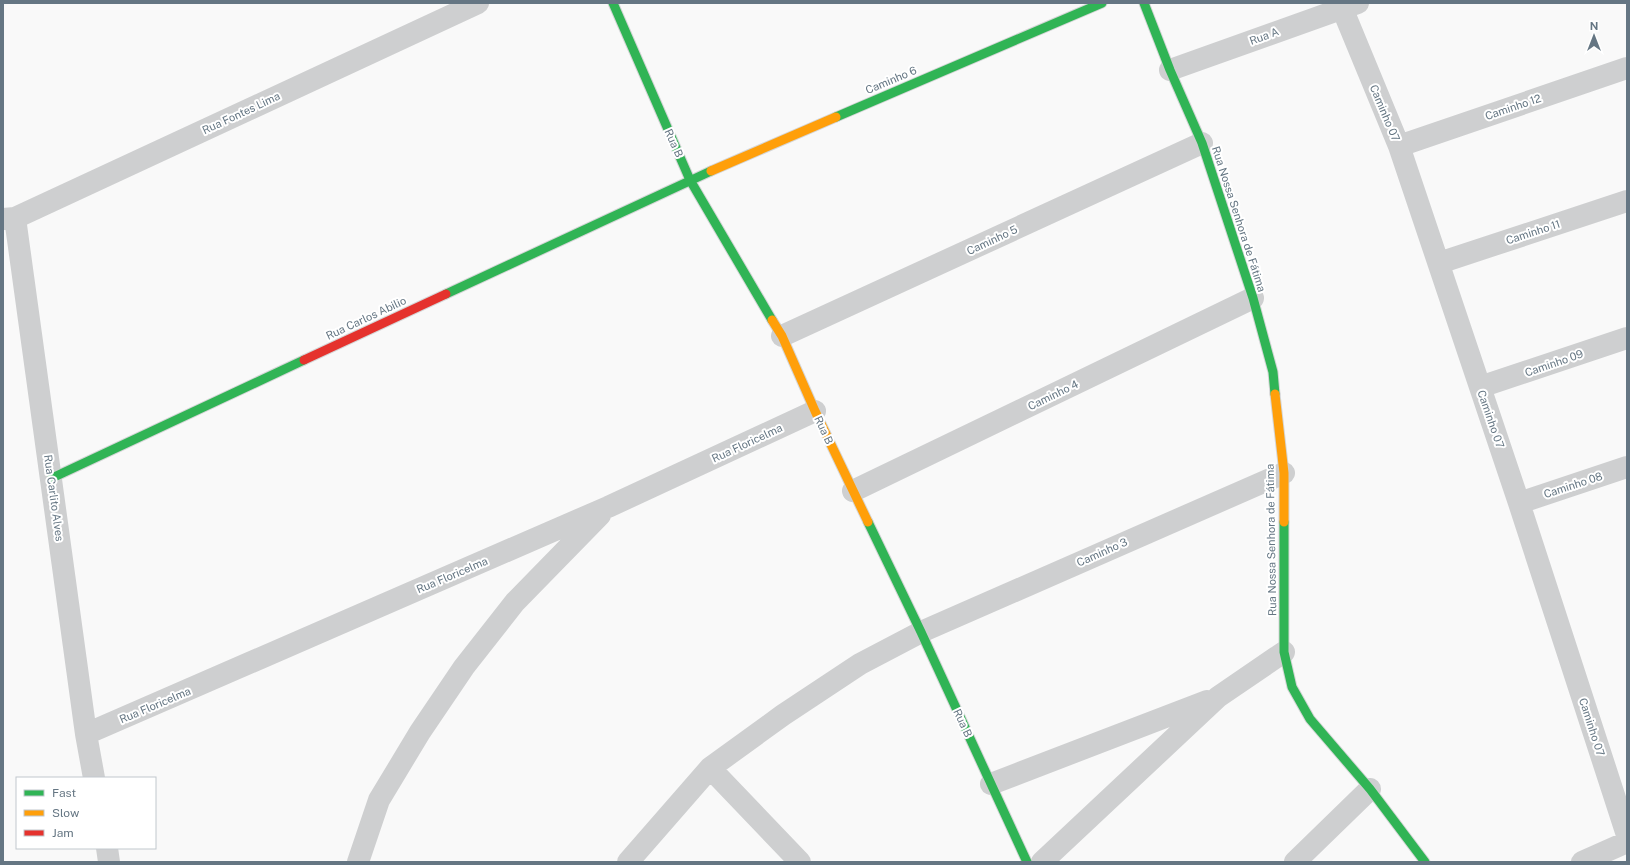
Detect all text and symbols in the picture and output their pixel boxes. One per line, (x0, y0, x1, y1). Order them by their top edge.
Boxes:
north arrow (1574, 16, 1614, 56)
text: N (1590, 20, 1598, 32)
street label: Rua A (1248, 25, 1280, 47)
street label: Caminho 6 (864, 64, 918, 96)
street label: Caminho 07 (1368, 83, 1403, 144)
street label: Rua Fontes Lima (200, 90, 282, 136)
street label: Caminho 12 (1483, 92, 1543, 122)
street label: Rua B (662, 127, 686, 159)
street label: Rua Nossa Senhora de Fátima (1210, 145, 1268, 293)
street label: Caminho 11 (1504, 218, 1562, 246)
street label: Caminho 5 (965, 223, 1019, 257)
street label: Rua Carlos Abilio (324, 294, 408, 342)
street label: Caminho 09 (1523, 347, 1585, 379)
street label: Caminho 4 (1026, 378, 1080, 412)
street label: Caminho 07 (1475, 388, 1507, 450)
street label: Rua B (812, 414, 836, 446)
street label: Rua Floricelma (710, 421, 784, 465)
street label: Rua Carlito Alves (42, 454, 66, 543)
street label: Rua Nossa Senhora de Fátima (1264, 464, 1278, 616)
street label: Caminho 08 (1542, 470, 1604, 500)
street label: Caminho 3 (1075, 535, 1129, 569)
street label: Rua Floricelma (415, 555, 489, 595)
street label: Rua Floricelma (118, 685, 192, 725)
street label: Caminho 07 (1577, 696, 1607, 758)
street label: Rua B (951, 707, 975, 739)
legend (16, 777, 156, 849)
text: Fast (52, 786, 77, 800)
text: Slow (52, 806, 80, 820)
text: Jam (52, 826, 74, 840)

